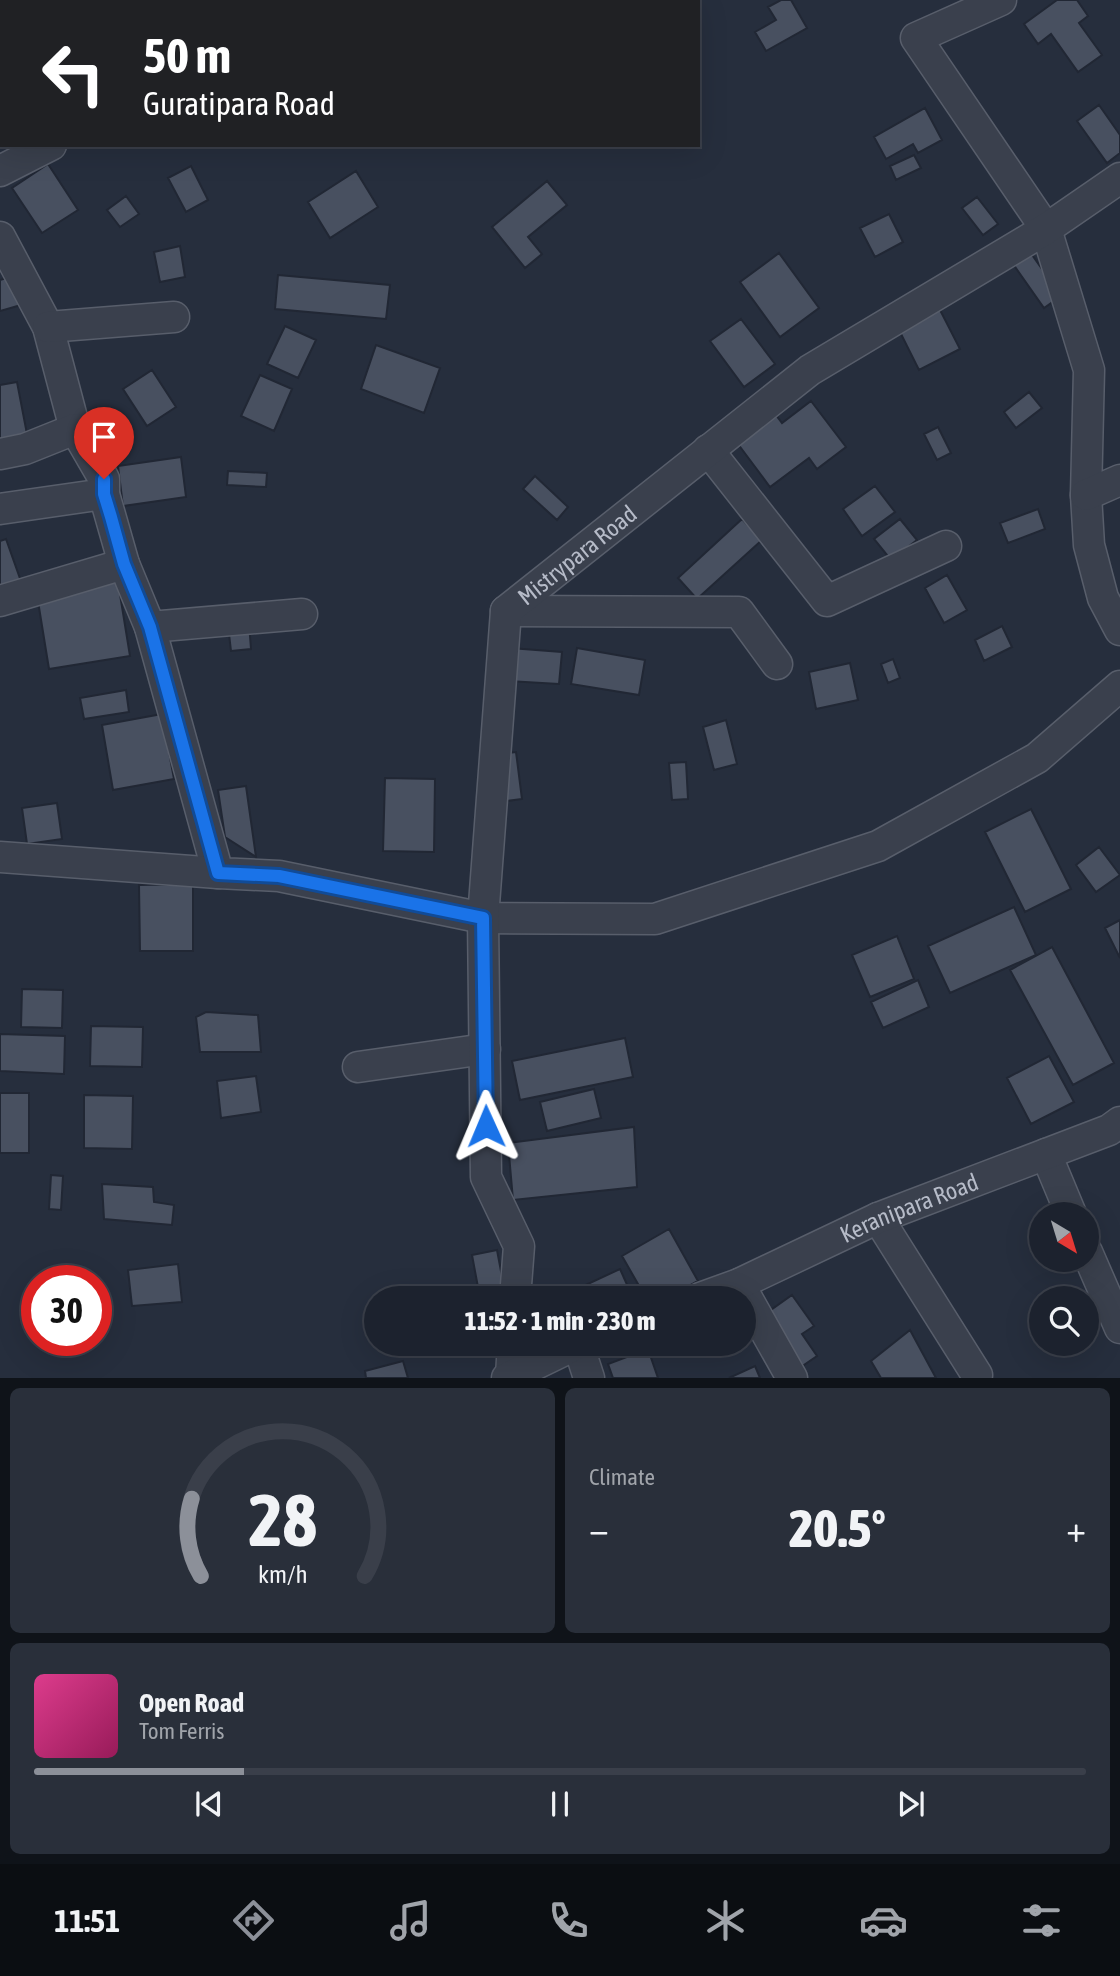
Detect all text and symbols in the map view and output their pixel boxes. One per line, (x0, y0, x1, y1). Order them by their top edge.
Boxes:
text: 50 m (143, 27, 231, 83)
icon: left (28, 28, 119, 119)
text: Guratipara Road (143, 85, 335, 122)
pin (74, 407, 134, 479)
icon: arrive (85, 418, 123, 456)
street label: Mistrypara Road (512, 500, 642, 610)
position arrow (449, 1089, 523, 1163)
street label: Keranipara Road (836, 1168, 982, 1248)
north arrow (1029, 1202, 1099, 1272)
map controls (1029, 1202, 1099, 1356)
speed limit sign: 30 (21, 1265, 112, 1356)
button: search (1029, 1286, 1099, 1356)
text: 11:52 · 1 min · 230 m (465, 1306, 655, 1336)
text: Climate (589, 1464, 655, 1490)
text: 28 (248, 1479, 317, 1562)
text: 20.5° (789, 1498, 886, 1558)
text: − (589, 1507, 609, 1550)
text: + (1066, 1507, 1086, 1550)
text: km/h (258, 1560, 307, 1588)
text: Open Road (139, 1688, 244, 1718)
text: Tom Ferris (139, 1718, 224, 1744)
icon: previous (190, 1785, 228, 1823)
icon: pause (541, 1785, 579, 1823)
icon: next (892, 1785, 930, 1823)
icon: directions (229, 1896, 278, 1945)
icon: music (386, 1896, 435, 1945)
icon: phone (544, 1896, 593, 1945)
icon: climate (701, 1896, 750, 1945)
icon: car (859, 1896, 908, 1945)
icon: filters (1017, 1896, 1066, 1945)
text: 11:51 (54, 1902, 120, 1939)

